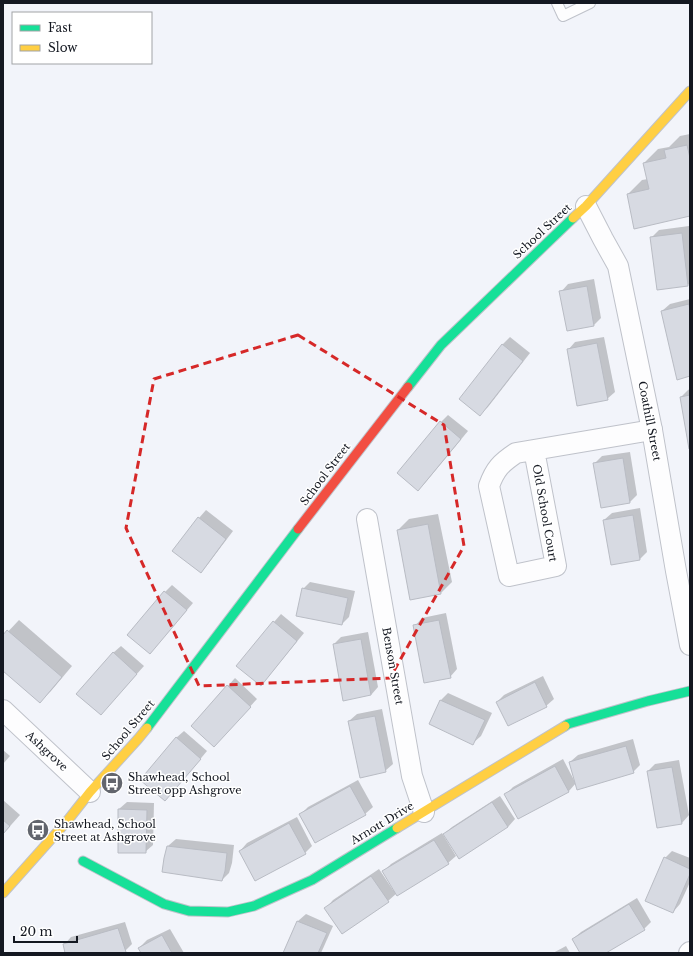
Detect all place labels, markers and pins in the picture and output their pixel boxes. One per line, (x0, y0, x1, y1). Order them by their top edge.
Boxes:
bus stop icon: Shawhead, School Street opp Ashgrove (99, 770, 125, 796)
place label: Shawhead, School Street opp Ashgrove (128, 770, 242, 797)
bus stop icon: Shawhead, School Street at Ashgrove (25, 817, 51, 843)
place label: Shawhead, School Street at Ashgrove (54, 817, 156, 844)

